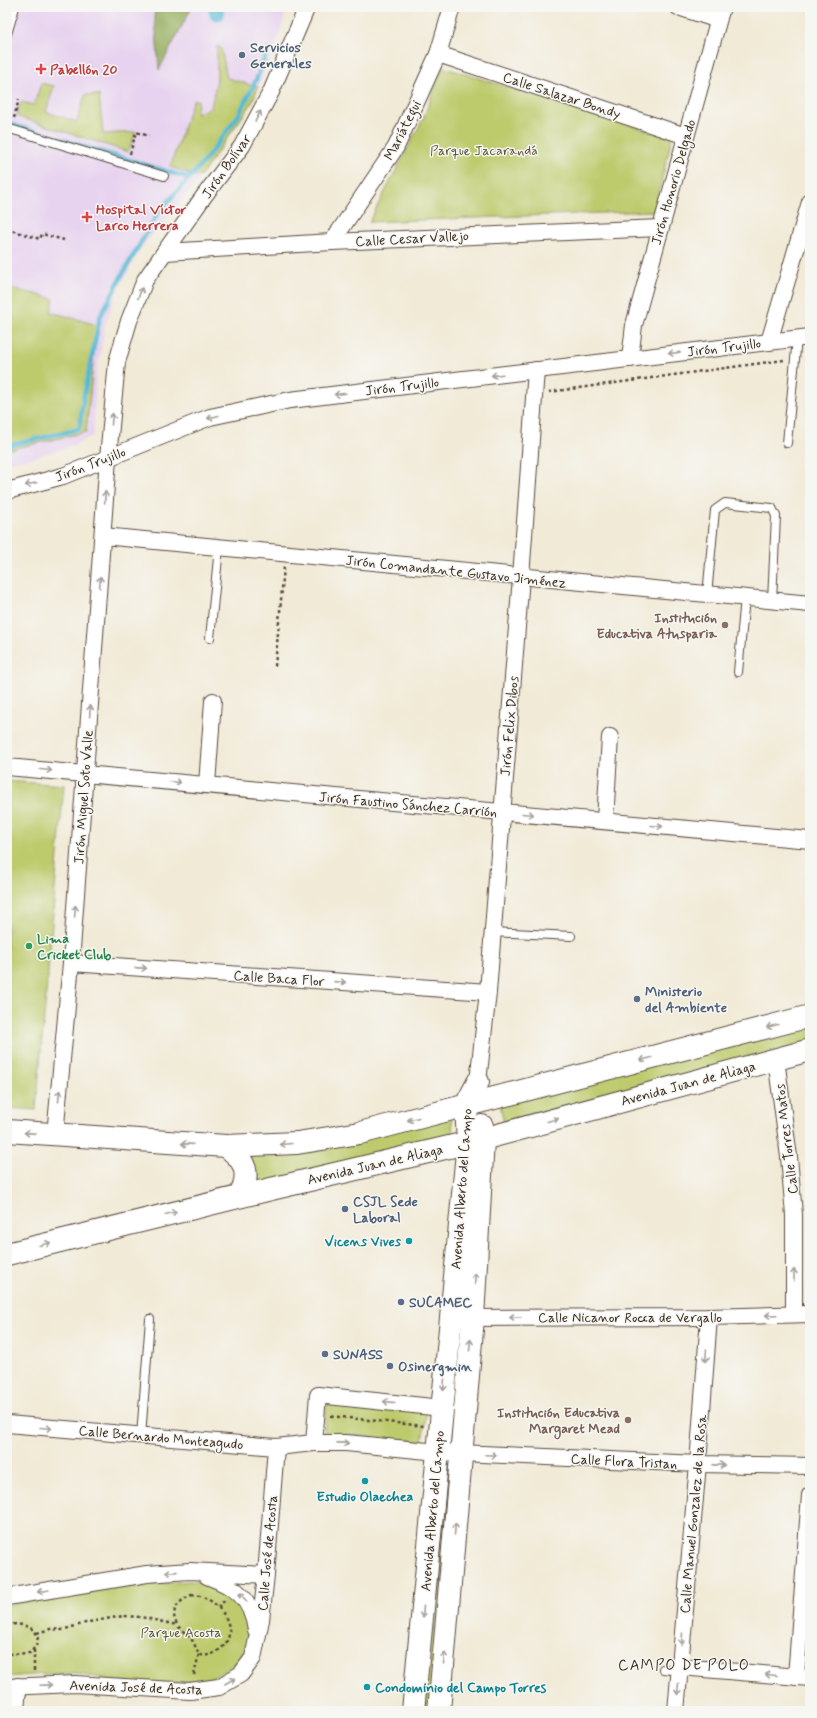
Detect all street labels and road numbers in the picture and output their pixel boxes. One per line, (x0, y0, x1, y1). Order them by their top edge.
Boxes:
street label: Calle Salazar Bondy (501, 68, 623, 123)
street label: Mariátegui (380, 97, 427, 164)
street label: Jirón Honorio Delgado (647, 117, 701, 248)
street label: Jirón Bolívar (198, 131, 256, 202)
street label: Calle Cesar Vallejo (355, 227, 469, 251)
street label: Jirón Trujillo (686, 335, 762, 361)
street label: Jirón Trujillo (364, 374, 440, 400)
street label: Jirón Trujillo (53, 443, 128, 487)
street label: Jirón Comandante Gustavo Jiménez (345, 551, 568, 593)
street label: Jirón Felix Dibos (497, 675, 523, 777)
street label: Jirón Miguel Soto Valle (70, 729, 99, 865)
street label: Jirón Faustino Sánchez Carrión (318, 788, 498, 822)
street label: Calle Baca Flor (233, 967, 325, 991)
street label: Avenida Juan de Aliaga (619, 1057, 758, 1111)
street label: Calle Torres Matos (771, 1083, 803, 1195)
street label: Avenida Alberto del Campo (447, 1108, 477, 1270)
street label: Avenida Juan de Aliaga (306, 1141, 445, 1189)
street label: Calle Nicanor Rocca de Vergallo (538, 1309, 722, 1327)
street label: Calle Manuel Gonzalez de la Rosa (676, 1413, 712, 1614)
street label: Calle Bernardo Monteagudo (78, 1422, 244, 1455)
street label: Avenida Alberto del Campo (417, 1430, 449, 1592)
street label: Calle Flora Tristan (570, 1450, 678, 1474)
street label: Calle José de Acosta (254, 1494, 282, 1612)
street label: Avenida José de Acosta (69, 1677, 203, 1699)

